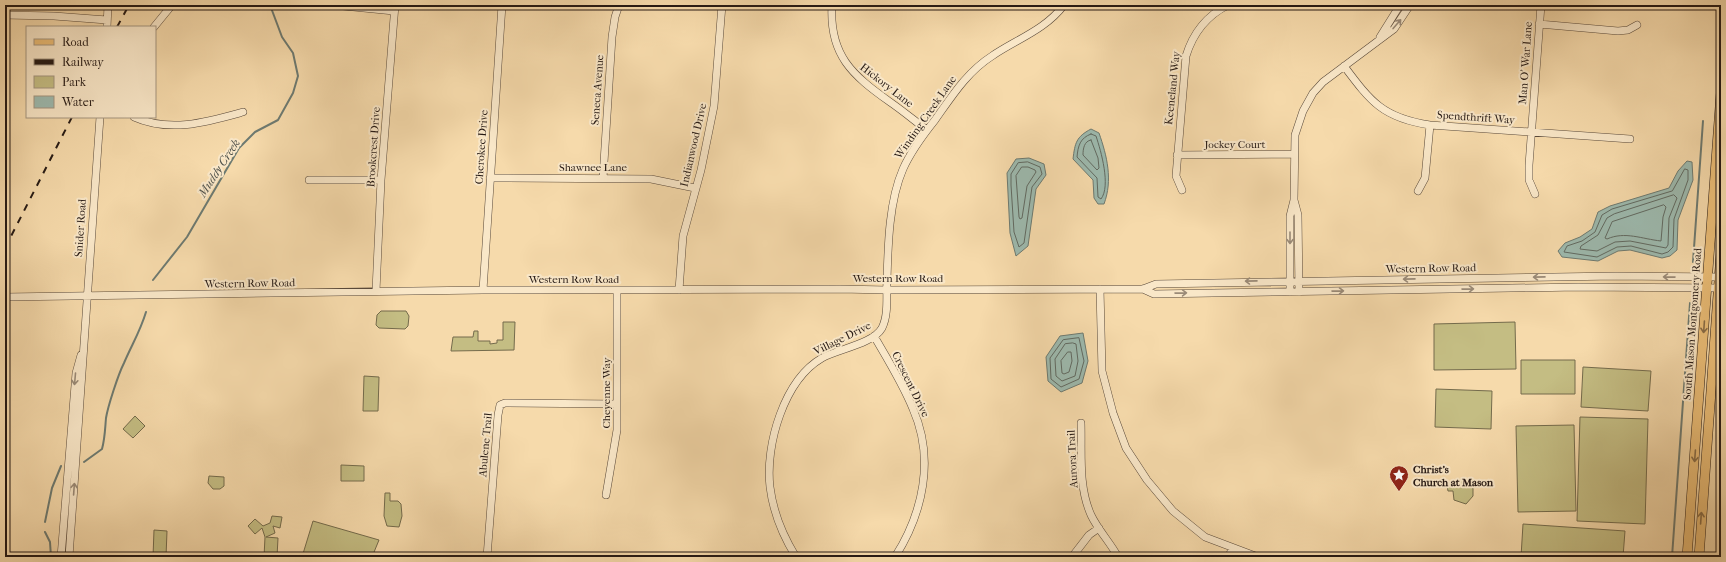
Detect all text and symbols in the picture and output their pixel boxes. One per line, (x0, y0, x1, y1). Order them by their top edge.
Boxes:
one-way arrow (1392, 19, 1401, 30)
street label: Man O’ War Lane (1516, 21, 1535, 105)
legend (26, 26, 156, 118)
text: Road (62, 35, 89, 49)
street label: Keeneland Way (1162, 49, 1183, 126)
street label: Seneca Avenue (589, 54, 606, 126)
text: Railway (62, 55, 104, 69)
street label: Hickory Lane (857, 61, 916, 111)
street label: Winding Creek Lane (891, 73, 959, 162)
text: Park (62, 75, 87, 89)
text: Water (61, 95, 95, 109)
street label: Indianwood Drive (678, 101, 710, 188)
street label: Brookcrest Drive (364, 106, 383, 188)
street label: Spendthrift Way (1437, 108, 1517, 127)
street label: Cherokee Drive (472, 109, 491, 185)
water label: Muddy Creek (195, 136, 243, 200)
street label: Jockey Court (1203, 138, 1266, 151)
street label: Shawnee Lane (559, 161, 628, 174)
street label: Snider Road (72, 198, 89, 257)
one-way arrow (1286, 231, 1294, 244)
street label: South Mason Montgomery Road (1681, 247, 1704, 400)
street label: Western Row Road (1385, 261, 1477, 276)
street label: Western Row Road (852, 272, 944, 285)
street label: Western Row Road (528, 273, 620, 286)
one-way arrow (1533, 273, 1546, 281)
one-way arrow (1663, 273, 1676, 281)
one-way arrow (1403, 275, 1416, 283)
street label: Western Row Road (204, 276, 296, 291)
one-way arrow (1245, 278, 1258, 285)
one-way arrow (1461, 285, 1474, 293)
one-way arrow (1331, 287, 1344, 295)
one-way arrow (1174, 289, 1187, 297)
street label: Village Drive (811, 319, 873, 358)
one-way arrow (1701, 320, 1708, 333)
street label: Crescent Drive (889, 349, 932, 420)
street label: Cheyenne Way (600, 356, 613, 429)
one-way arrow (72, 373, 79, 386)
street label: Abulene Trail (476, 412, 495, 479)
street label: Aurora Trail (1064, 430, 1081, 489)
one-way arrow (1691, 449, 1698, 462)
place label: Christ’s Church at Mason (1413, 463, 1494, 489)
place icon: Christ’s Church at Mason (1388, 464, 1410, 492)
one-way arrow (71, 483, 78, 496)
one-way arrow (1698, 512, 1705, 525)

